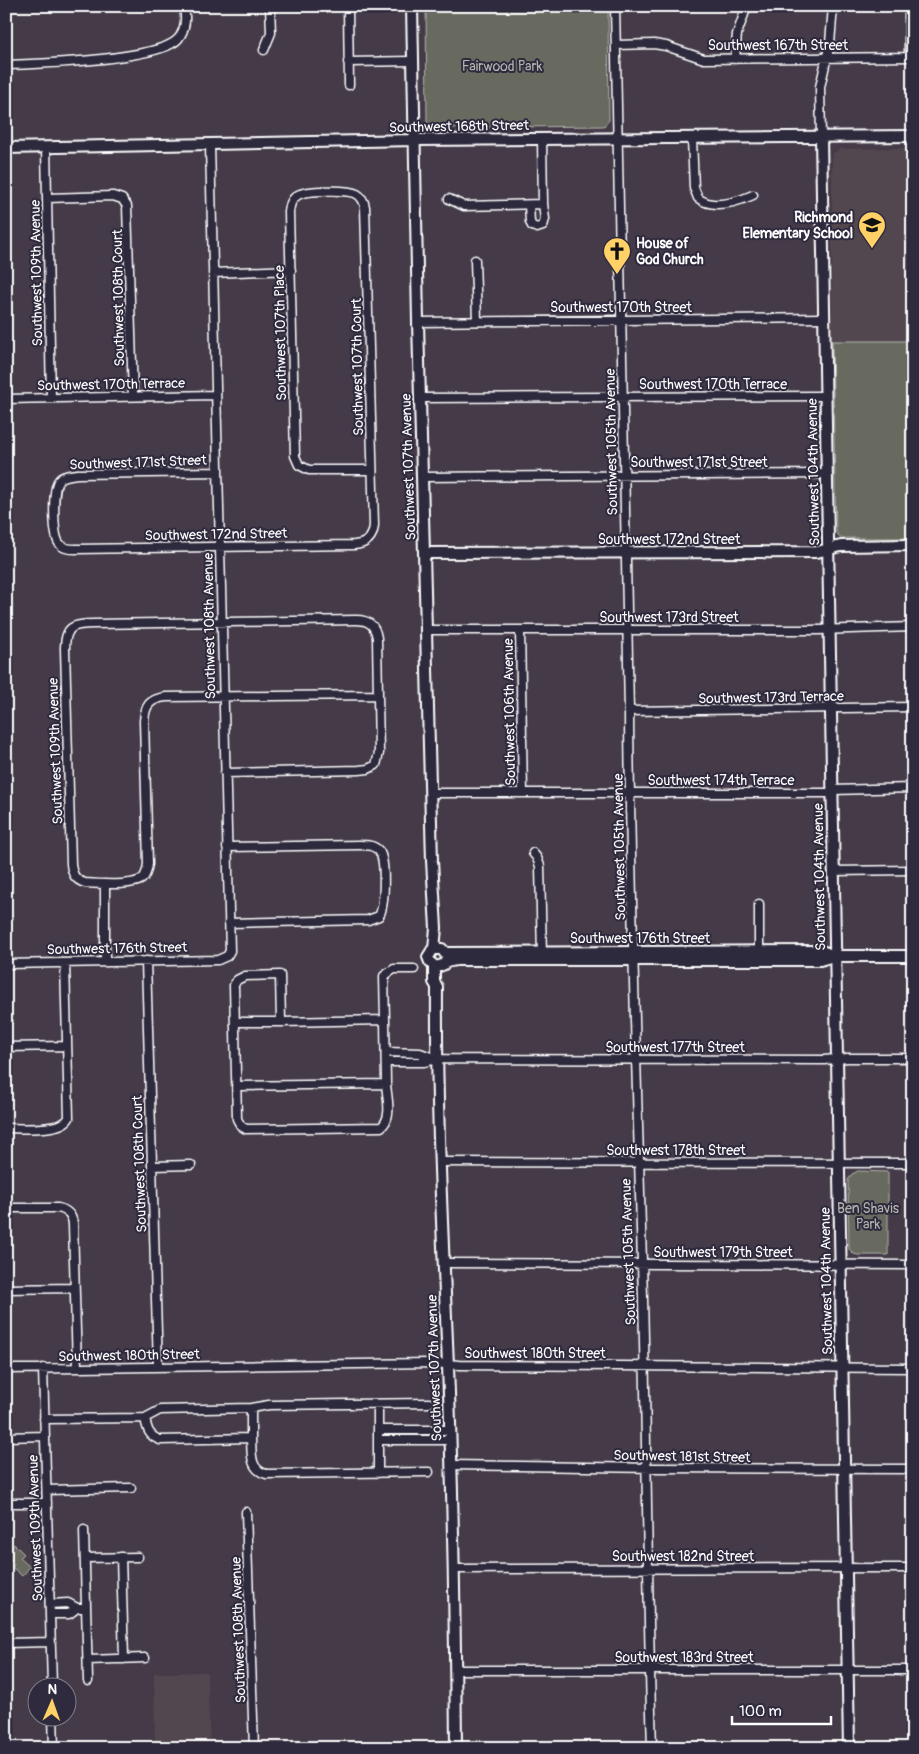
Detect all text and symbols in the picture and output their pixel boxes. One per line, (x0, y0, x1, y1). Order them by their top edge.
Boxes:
street label: Southwest 167th Street (708, 37, 849, 54)
park label: Fairwood Park (462, 58, 542, 75)
street label: Southwest 168th Street (389, 117, 530, 136)
street label: Southwest 109th Avenue (27, 199, 46, 347)
place label: Richmond Elementary School (742, 209, 853, 242)
school or university icon: Richmond Elementary School (857, 210, 887, 249)
street label: Southwest 108th Court (109, 229, 128, 367)
place label: House of God Church (636, 235, 704, 268)
church icon: House of God Church (602, 236, 632, 275)
street label: Southwest 107th Place (271, 265, 290, 401)
street label: Southwest 107th Court (348, 298, 367, 436)
street label: Southwest 170th Street (550, 299, 692, 316)
street label: Southwest 105th Avenue (602, 368, 621, 516)
street label: Southwest 170th Terrace (37, 375, 185, 394)
street label: Southwest 170th Terrace (639, 376, 787, 393)
street label: Southwest 107th Avenue (397, 393, 420, 541)
street label: Southwest 104th Avenue (804, 398, 823, 546)
street label: Southwest 171st Street (69, 452, 207, 473)
street label: Southwest 171st Street (630, 454, 768, 471)
street label: Southwest 172nd Street (145, 525, 288, 544)
street label: Southwest 172nd Street (598, 531, 741, 548)
street label: Southwest 108th Avenue (200, 552, 219, 699)
street label: Southwest 173rd Street (599, 609, 739, 626)
street label: Southwest 106th Avenue (500, 638, 519, 786)
street label: Southwest 109th Avenue (44, 677, 67, 825)
street label: Southwest 173rd Terrace (698, 688, 844, 707)
street label: Southwest 174th Terrace (648, 772, 795, 789)
street label: Southwest 105th Avenue (610, 773, 629, 921)
street label: Southwest 104th Avenue (810, 803, 829, 951)
street label: Southwest 176th Street (570, 930, 711, 947)
street label: Southwest 176th Street (47, 939, 188, 958)
street label: Southwest 177th Street (605, 1039, 745, 1056)
street label: Southwest 108th Court (129, 1095, 150, 1233)
street label: Southwest 178th Street (606, 1142, 746, 1159)
street label: Southwest 105th Avenue (617, 1178, 640, 1326)
park label: Ben Shavis Park (837, 1200, 900, 1233)
street label: Southwest 104th Avenue (817, 1207, 836, 1355)
street label: Southwest 179th Street (653, 1244, 793, 1261)
street label: Southwest 107th Avenue (423, 1294, 446, 1442)
street label: Southwest 180th Street (464, 1345, 606, 1362)
street label: Southwest 180th Street (58, 1346, 200, 1365)
street label: Southwest 181st Street (613, 1447, 751, 1466)
street label: Southwest 109th Avenue (24, 1454, 47, 1602)
street label: Southwest 182nd Street (612, 1548, 755, 1565)
street label: Southwest 108th Avenue (227, 1556, 250, 1704)
street label: Southwest 183rd Street (614, 1649, 754, 1666)
north arrow (28, 1676, 78, 1726)
text: N (47, 1681, 57, 1698)
scale bar (732, 1694, 830, 1726)
text: 100 m (739, 1702, 782, 1721)

